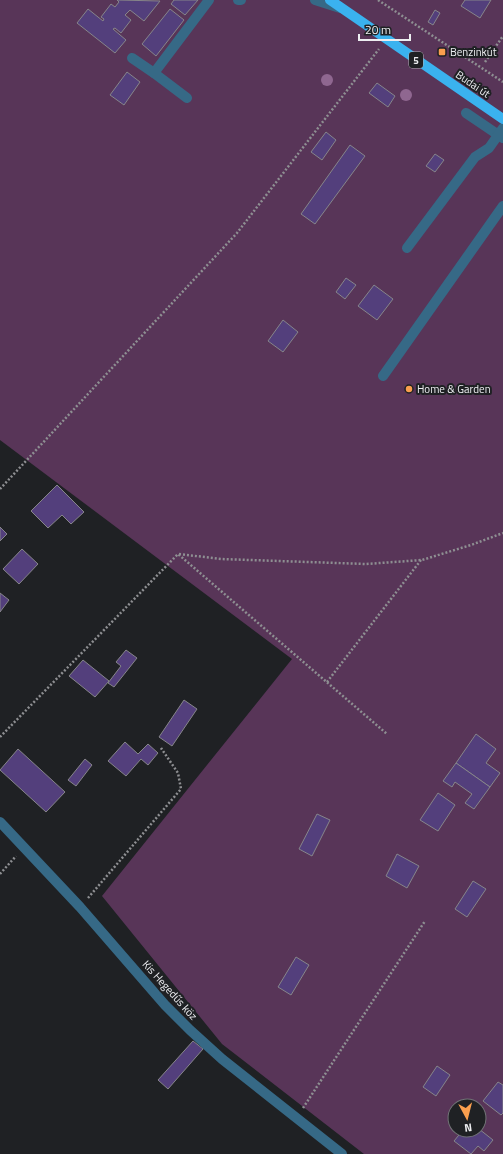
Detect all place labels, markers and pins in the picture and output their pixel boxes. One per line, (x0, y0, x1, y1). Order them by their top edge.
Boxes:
place label: Benzinkút (450, 44, 497, 60)
marker: Benzinkút (437, 47, 447, 57)
place label: Home & Garden (417, 381, 491, 397)
marker: Home & Garden (404, 384, 414, 394)

